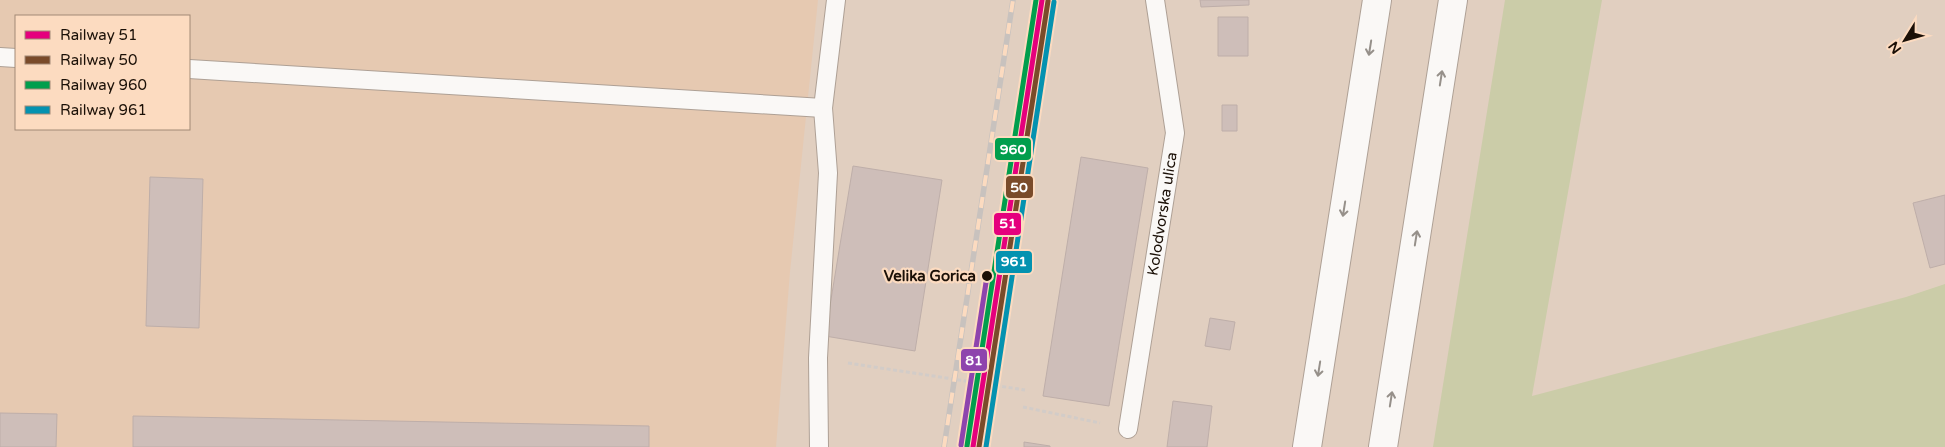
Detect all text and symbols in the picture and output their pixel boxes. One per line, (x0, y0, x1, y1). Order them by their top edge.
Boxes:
legend (15, 15, 190, 130)
north arrow (1880, 15, 1930, 65)
text: Railway 51 (60, 26, 137, 44)
text: N (1885, 38, 1905, 57)
one-way arrow (1364, 40, 1374, 56)
text: Railway 50 (60, 51, 137, 69)
one-way arrow (1436, 70, 1446, 86)
text: Railway 960 (60, 76, 147, 94)
text: Railway 961 (60, 101, 147, 119)
line badge: 960 (994, 137, 1032, 161)
text: 960 (1000, 141, 1026, 158)
street label: Kolodvorska ulica (1144, 151, 1181, 277)
line badge: 50 (1005, 175, 1034, 199)
text: 50 (1010, 179, 1028, 196)
one-way arrow (1339, 200, 1349, 216)
line badge: 51 (993, 212, 1022, 236)
text: 51 (999, 215, 1017, 232)
one-way arrow (1411, 231, 1421, 247)
line badge: 961 (995, 250, 1033, 274)
text: 961 (1001, 253, 1027, 270)
place label: Velika Gorica (884, 267, 976, 285)
marker: Velika Gorica (980, 269, 994, 283)
line badge: 81 (960, 348, 988, 372)
text: 81 (965, 352, 983, 369)
one-way arrow (1314, 361, 1324, 377)
one-way arrow (1386, 391, 1396, 407)

